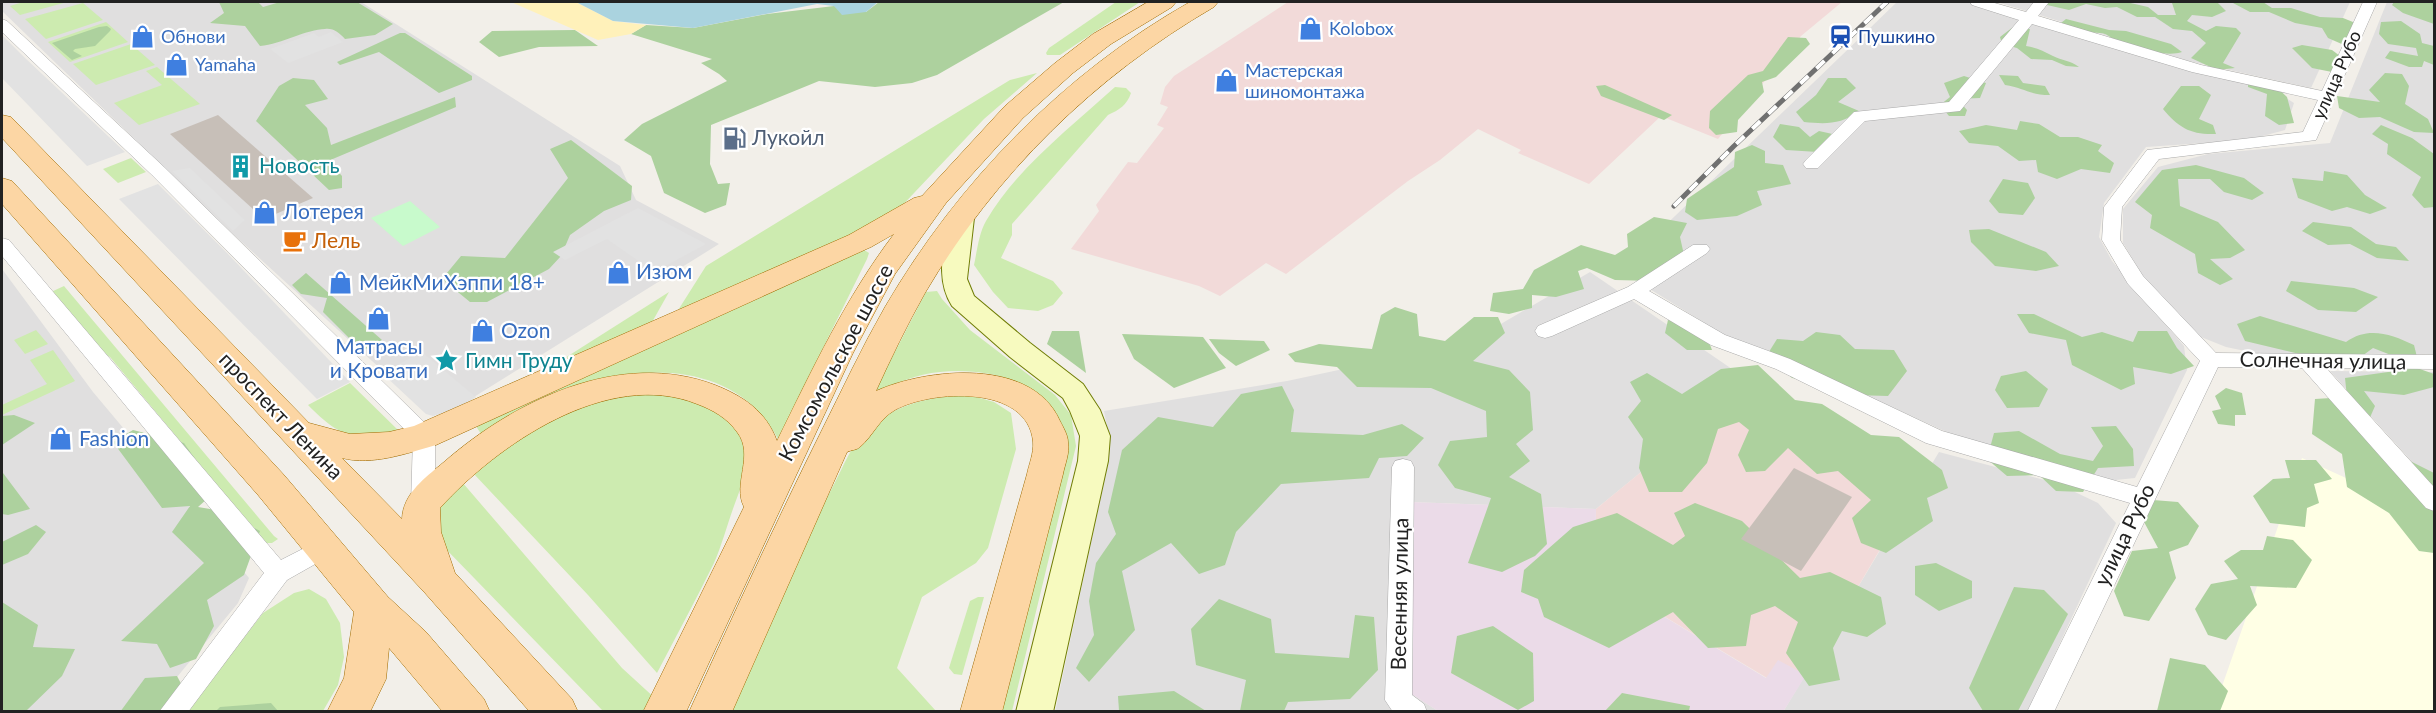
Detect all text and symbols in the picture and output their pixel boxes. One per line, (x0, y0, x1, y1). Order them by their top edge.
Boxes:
shop icon: Kolobox (1298, 16, 1324, 42)
place label: Kolobox (1329, 17, 1394, 39)
shop icon: Обнови (130, 24, 156, 50)
station icon: Пушкино (1827, 24, 1853, 50)
place label: Обнови (161, 25, 226, 47)
place label: Пушкино (1858, 25, 1935, 47)
street label: улица Рубо (2307, 27, 2365, 122)
shop icon: Yamaha (164, 52, 190, 78)
place label: Yamaha (195, 53, 256, 75)
place label: Мастерская шиномонтажа (1245, 59, 1365, 102)
shop icon: Мастерская шиномонтажа (1214, 68, 1240, 94)
place label: Лукойл (751, 124, 825, 149)
fuel station icon: Лукойл (721, 125, 747, 151)
place label: Новость (259, 152, 340, 177)
building icon: Новость (228, 153, 254, 179)
place label: Лотерея (282, 198, 364, 223)
shop icon: Лотерея (252, 199, 278, 225)
place label: Лель (311, 227, 360, 252)
cafe icon: Лель (281, 228, 307, 254)
place label: Изюм (636, 258, 692, 283)
shop icon: Изюм (605, 259, 631, 285)
street label: Комсомольское шоссе (772, 260, 897, 465)
place label: МейкМиХэппи 18+ (359, 269, 545, 294)
shop icon: МейкМиХэппи 18+ (328, 270, 354, 296)
shop icon: Матрасы и Кровати (366, 306, 392, 332)
place label: Ozon (501, 317, 551, 342)
shop icon: Ozon (470, 318, 496, 344)
place label: Матрасы и Кровати (330, 333, 428, 382)
street label: проспект Ленина (215, 346, 349, 484)
street label: Солнечная улица (2239, 346, 2407, 373)
place label: Гимн Труду (465, 347, 573, 372)
place icon: Гимн Труду (434, 348, 460, 374)
place label: Fashion (79, 425, 149, 450)
shop icon: Fashion (48, 426, 74, 452)
street label: улица Рубо (2088, 479, 2159, 589)
street label: Весенняя улица (1385, 518, 1412, 670)

